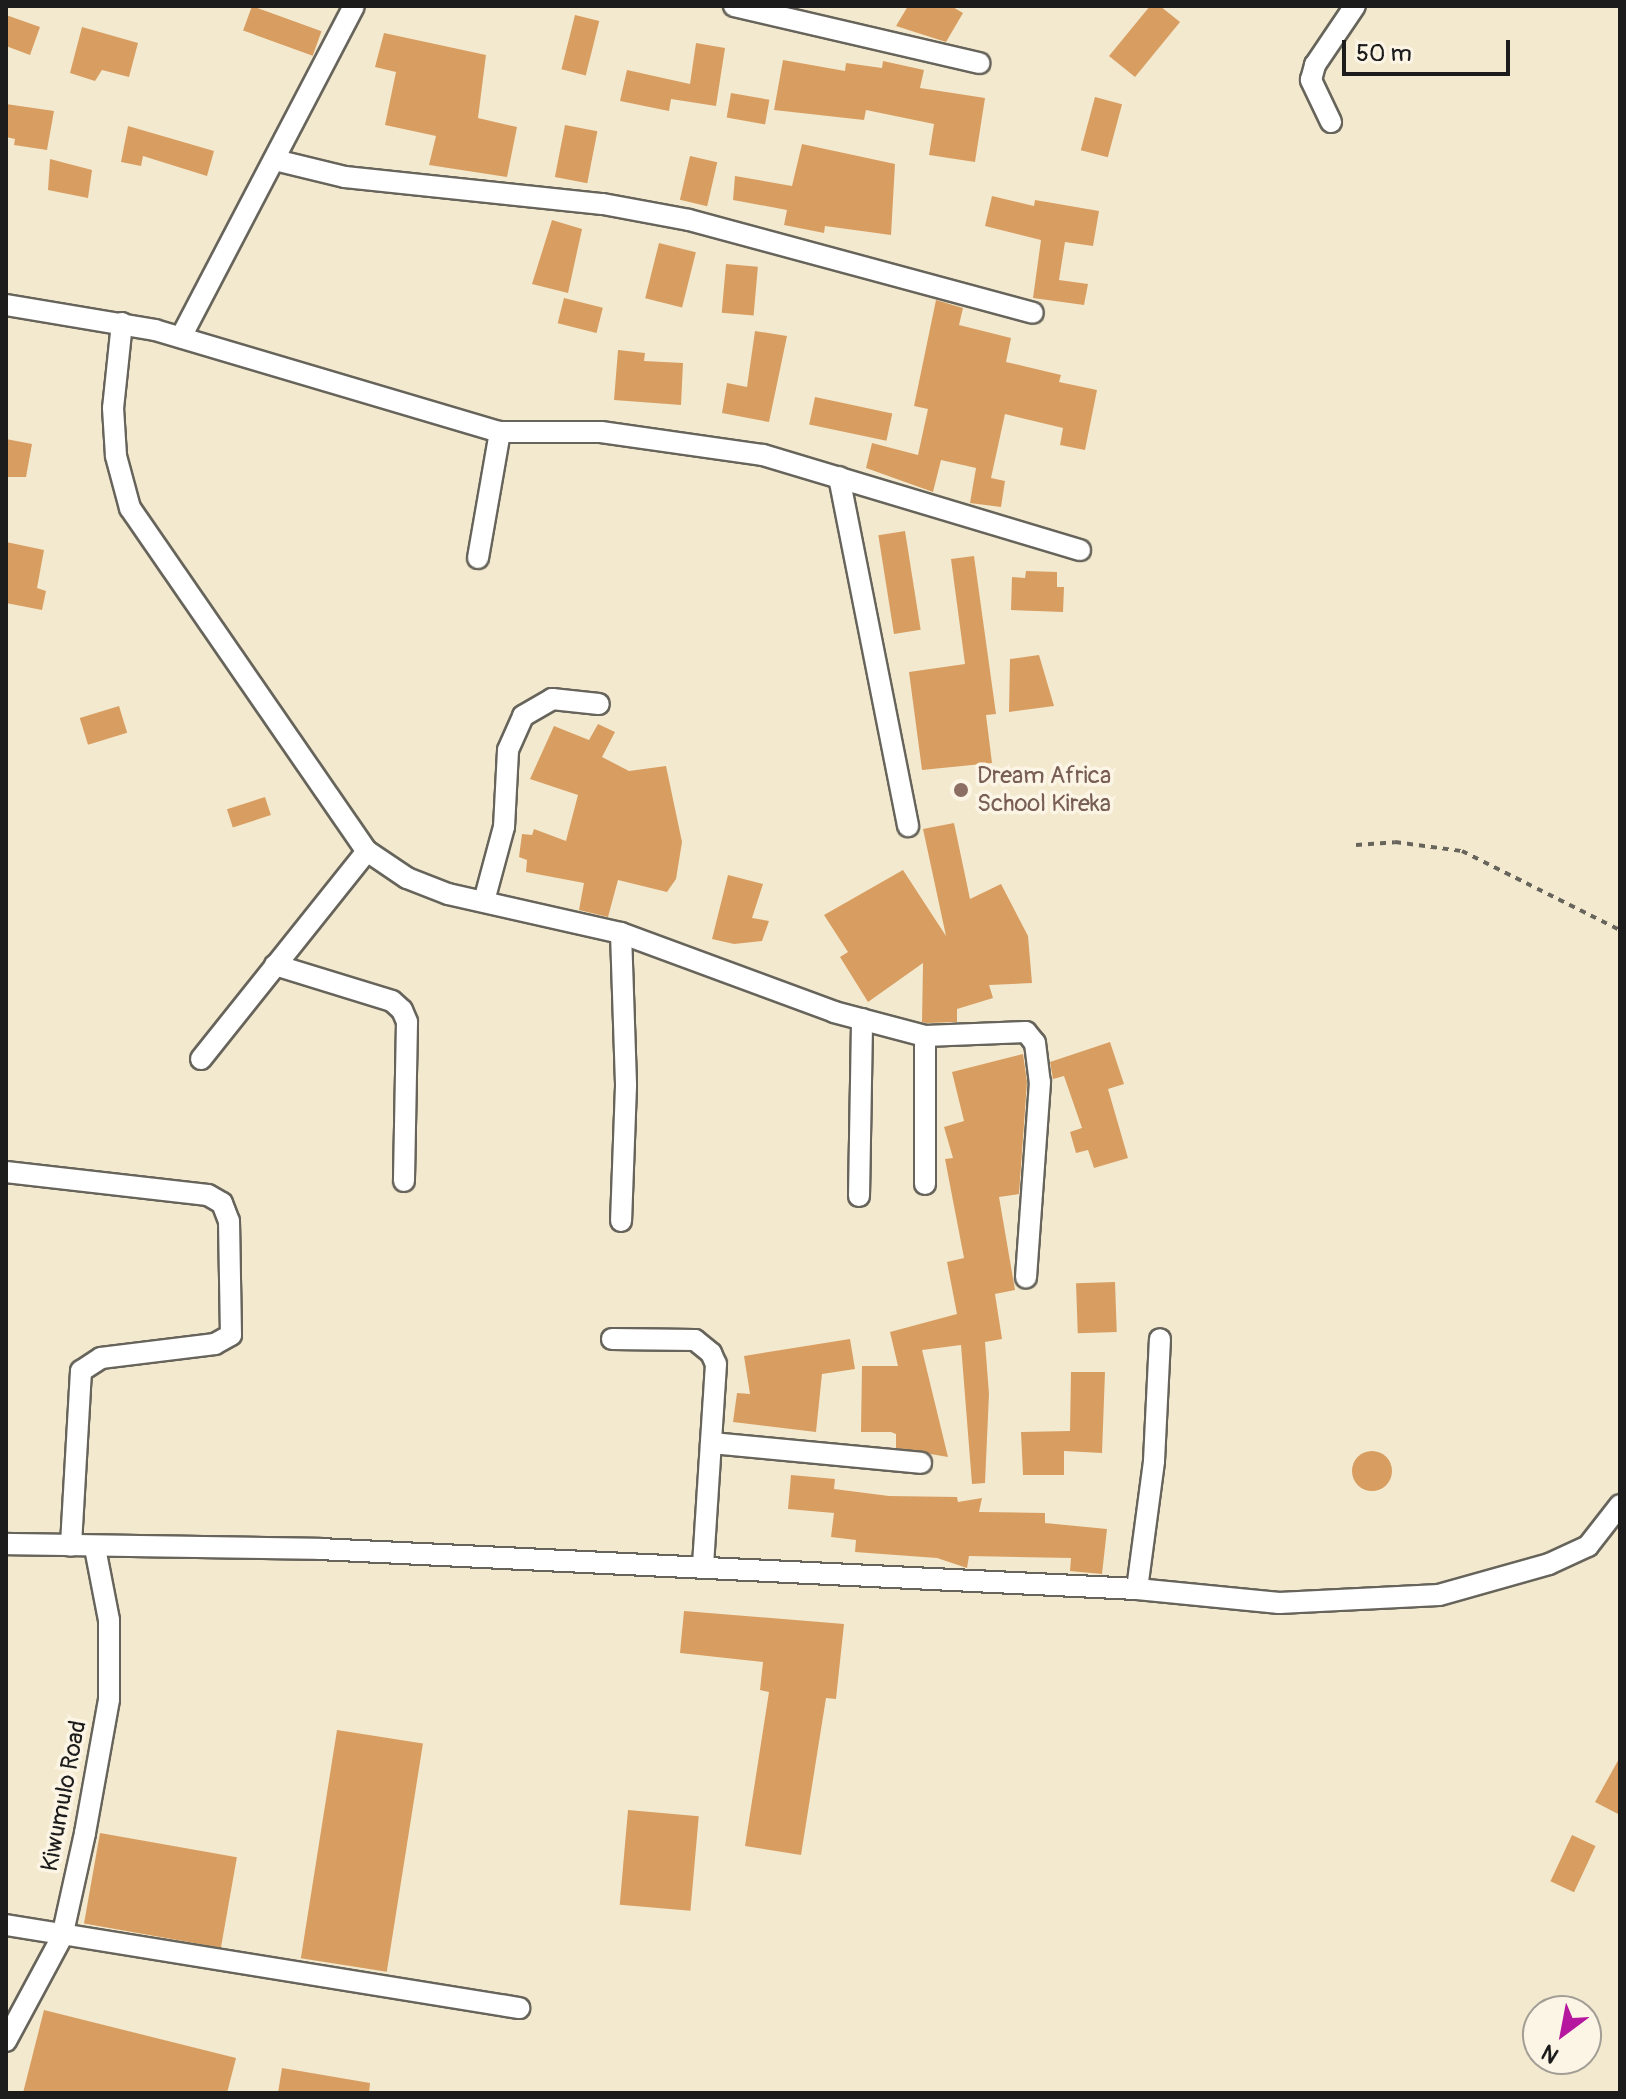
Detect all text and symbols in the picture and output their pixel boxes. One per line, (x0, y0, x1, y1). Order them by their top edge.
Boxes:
scale bar (1346, 24, 1514, 74)
text: 50 m (1356, 39, 1412, 68)
place label: Dream Africa School Kireka (977, 762, 1111, 818)
marker: Dream Africa School Kireka (952, 781, 970, 799)
street label: Kiwumulo Road (35, 1718, 93, 1874)
north arrow (1522, 1995, 1602, 2075)
text: N (1537, 2038, 1564, 2069)

